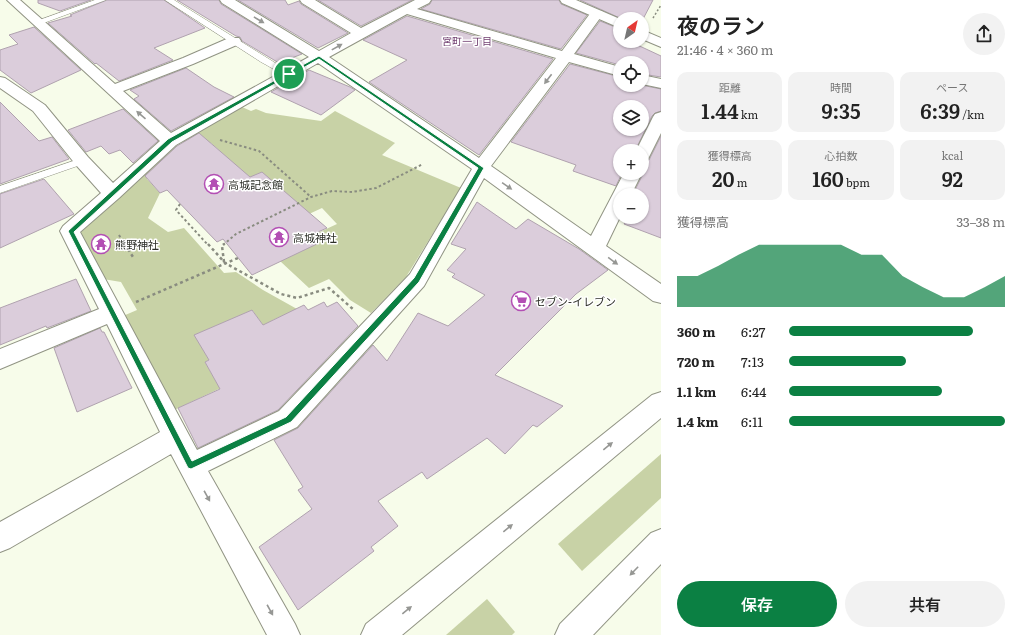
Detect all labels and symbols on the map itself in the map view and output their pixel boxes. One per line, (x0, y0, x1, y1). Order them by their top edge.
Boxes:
north arrow (613, 12, 649, 48)
one-way arrow (253, 17, 265, 24)
district label: 宮町一丁目 (442, 33, 492, 48)
one-way arrow (331, 44, 342, 51)
pin (272, 57, 306, 91)
one-way arrow (544, 73, 552, 84)
one-way arrow (136, 110, 146, 119)
temple icon: 高城記念館 (203, 173, 225, 195)
place label: 高城記念館 (228, 176, 283, 192)
one-way arrow (501, 182, 512, 190)
temple icon: 高城神社 (268, 226, 290, 248)
place label: 高城神社 (293, 229, 337, 245)
temple icon: 熊野神社 (90, 233, 112, 255)
place label: 熊野神社 (115, 236, 159, 252)
one-way arrow (608, 256, 618, 264)
supermarket icon: セブン-イレブン (510, 290, 532, 312)
place label: セブン-イレブン (535, 293, 616, 309)
one-way arrow (603, 441, 614, 450)
one-way arrow (204, 490, 211, 502)
one-way arrow (502, 524, 513, 532)
one-way arrow (629, 566, 639, 576)
one-way arrow (267, 604, 273, 616)
one-way arrow (401, 606, 412, 615)

